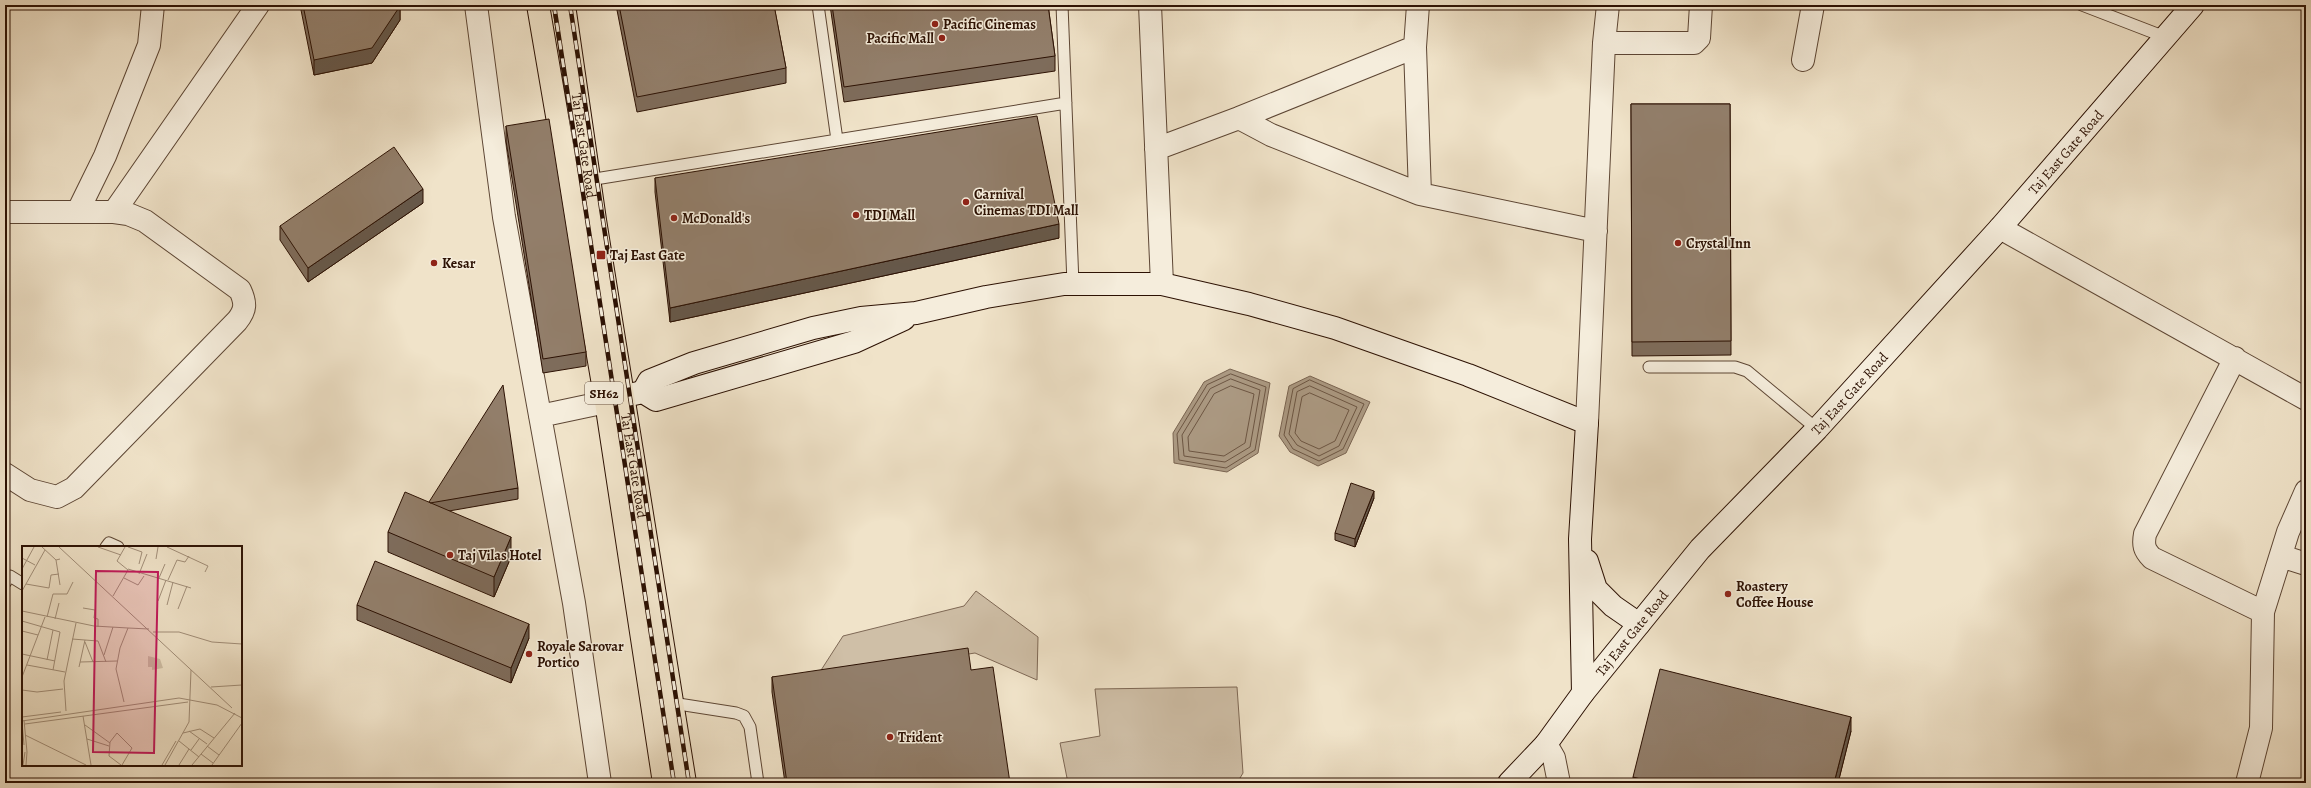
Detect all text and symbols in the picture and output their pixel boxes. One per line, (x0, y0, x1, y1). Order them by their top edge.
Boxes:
place label: Pacific Cinemas (943, 15, 1036, 34)
marker: Pacific Cinemas (930, 19, 940, 29)
place label: Pacific Mall (866, 29, 934, 48)
marker: Pacific Mall (937, 33, 947, 43)
street label: Taj East Gate Road (567, 92, 601, 200)
street label: Taj East Gate Road (2024, 106, 2108, 198)
place label: Carnival Cinemas TDI Mall (974, 185, 1079, 220)
marker: Carnival Cinemas TDI Mall (961, 197, 971, 207)
place label: TDI Mall (864, 206, 915, 225)
place label: McDonald's (682, 209, 750, 228)
marker: TDI Mall (851, 210, 861, 220)
marker: McDonald's (669, 213, 679, 223)
place label: Crystal Inn (1686, 234, 1751, 253)
marker: Crystal Inn (1673, 238, 1683, 248)
place label: Taj East Gate (610, 246, 686, 265)
marker: Taj East Gate (595, 249, 607, 261)
place label: Kesar (442, 254, 476, 273)
marker: Kesar (429, 258, 439, 268)
street label: Taj East Gate Road (1807, 348, 1892, 439)
road number: SH62 (585, 382, 623, 404)
street label: Taj East Gate Road (617, 412, 652, 520)
inset map (22, 546, 242, 766)
place label: Taj Vilas Hotel (458, 546, 542, 565)
marker: Taj Vilas Hotel (445, 550, 455, 560)
place label: Roastery Coffee House (1736, 577, 1814, 612)
street label: Taj East Gate Road (1591, 586, 1673, 680)
marker: Roastery Coffee House (1723, 589, 1733, 599)
place label: Royale Sarovar Portico (537, 637, 624, 672)
marker: Royale Sarovar Portico (524, 649, 534, 659)
place label: Trident (898, 728, 942, 747)
marker: Trident (885, 732, 895, 742)

